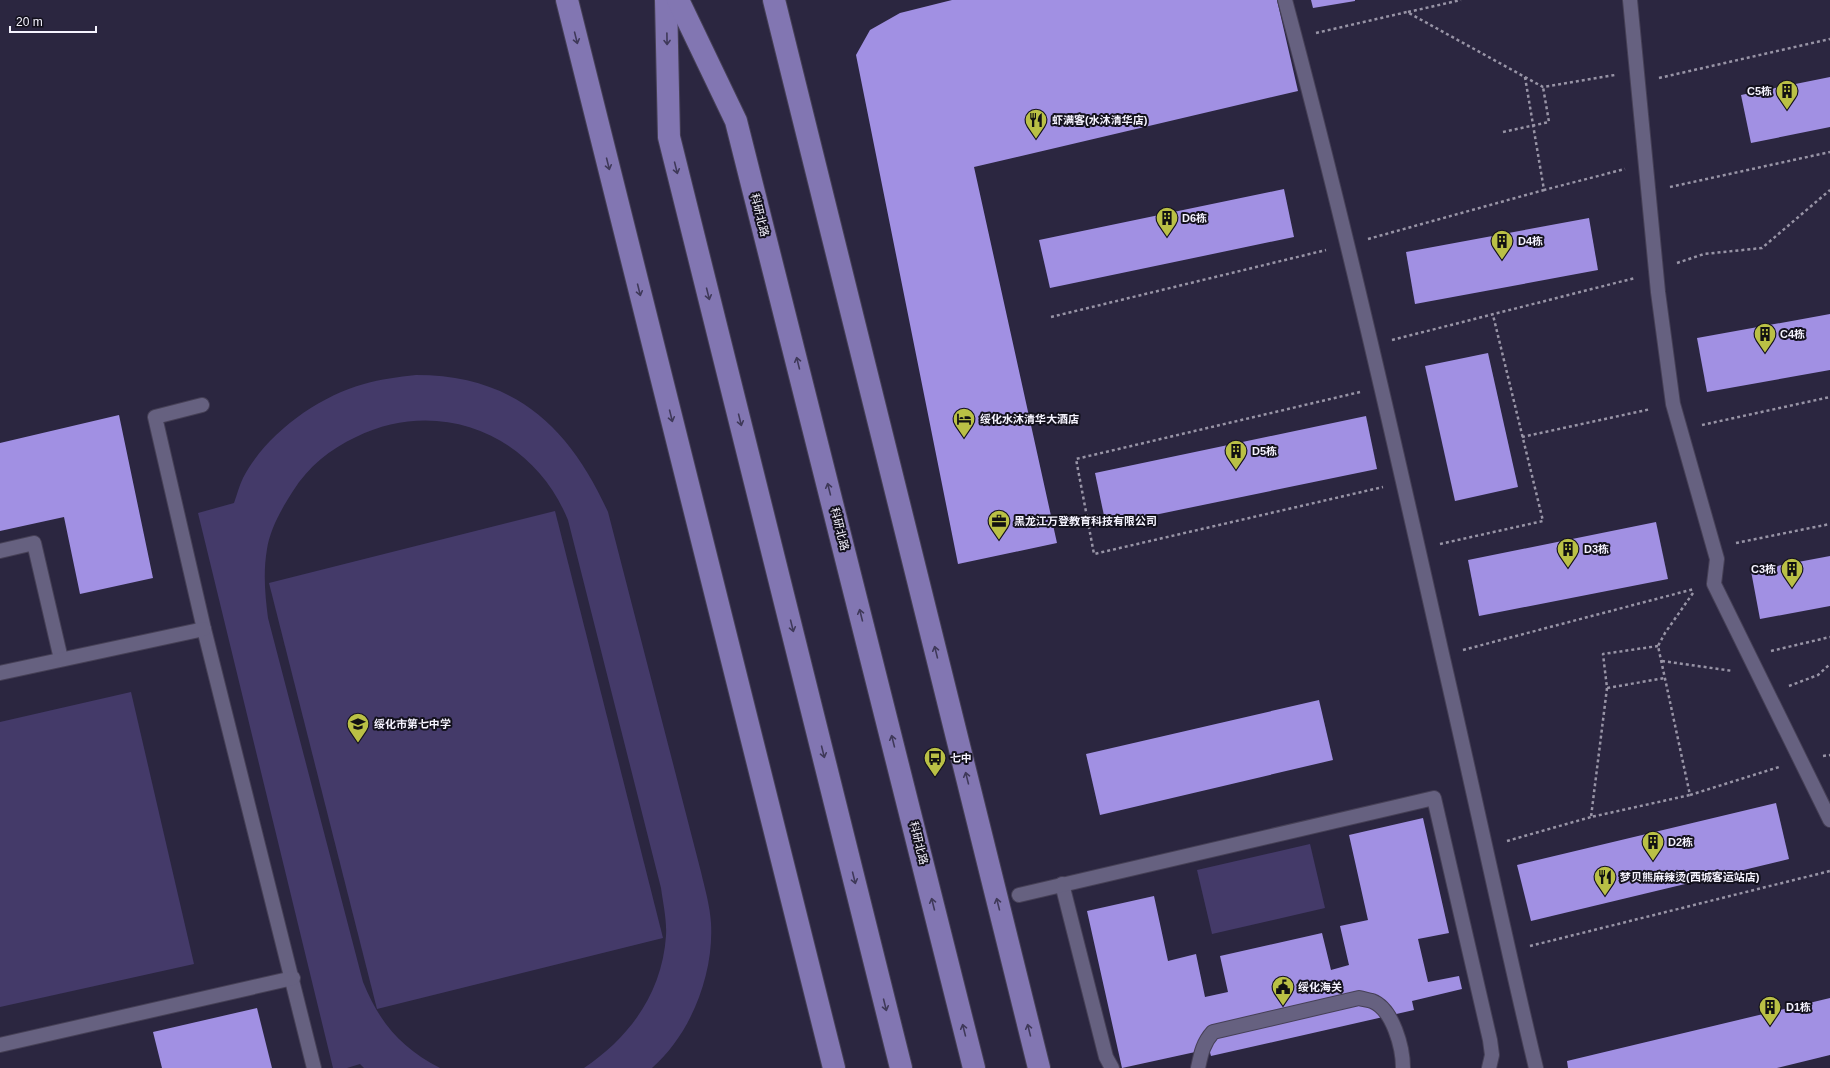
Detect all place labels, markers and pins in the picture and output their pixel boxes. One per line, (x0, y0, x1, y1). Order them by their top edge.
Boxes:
building icon: C5栋 (1774, 78, 1800, 111)
place label: C5栋 (1747, 85, 1772, 97)
restaurant icon: 虾满客(水沐清华店) (1023, 107, 1049, 140)
place label: 虾满客(水沐清华店) (1052, 114, 1148, 126)
building icon: D6栋 (1154, 205, 1180, 238)
place label: D6栋 (1182, 212, 1207, 224)
building icon: D4栋 (1489, 228, 1515, 261)
place label: D4栋 (1518, 235, 1543, 247)
building icon: C4栋 (1752, 321, 1778, 354)
place label: C4栋 (1780, 328, 1805, 340)
hotel icon: 绥化水沐清华大酒店 (951, 406, 977, 439)
place label: 绥化水沐清华大酒店 (980, 413, 1079, 425)
building icon: D5栋 (1223, 438, 1249, 471)
place label: D5栋 (1252, 445, 1277, 457)
office icon: 黑龙江万登教育科技有限公司 (986, 508, 1012, 541)
place label: 黑龙江万登教育科技有限公司 (1014, 515, 1157, 527)
building icon: D3栋 (1555, 536, 1581, 569)
place label: D3栋 (1584, 543, 1609, 555)
building icon: C3栋 (1779, 556, 1805, 589)
place label: C3栋 (1751, 563, 1776, 575)
school or university icon: 绥化市第七中学 (345, 711, 371, 744)
place label: 绥化市第七中学 (374, 718, 451, 730)
bus stop icon: 七中 (922, 745, 948, 778)
place label: 七中 (950, 752, 972, 764)
building icon: D2栋 (1640, 829, 1666, 862)
place label: D2栋 (1668, 836, 1693, 848)
restaurant icon: 梦贝熊麻辣烫(西城客运站店) (1592, 864, 1618, 897)
place label: 梦贝熊麻辣烫(西城客运站店) (1620, 871, 1760, 883)
public building icon: 绥化海关 (1270, 974, 1296, 1007)
place label: 绥化海关 (1298, 981, 1342, 993)
building icon: D1栋 (1757, 994, 1783, 1027)
place label: D1栋 (1786, 1001, 1811, 1013)

